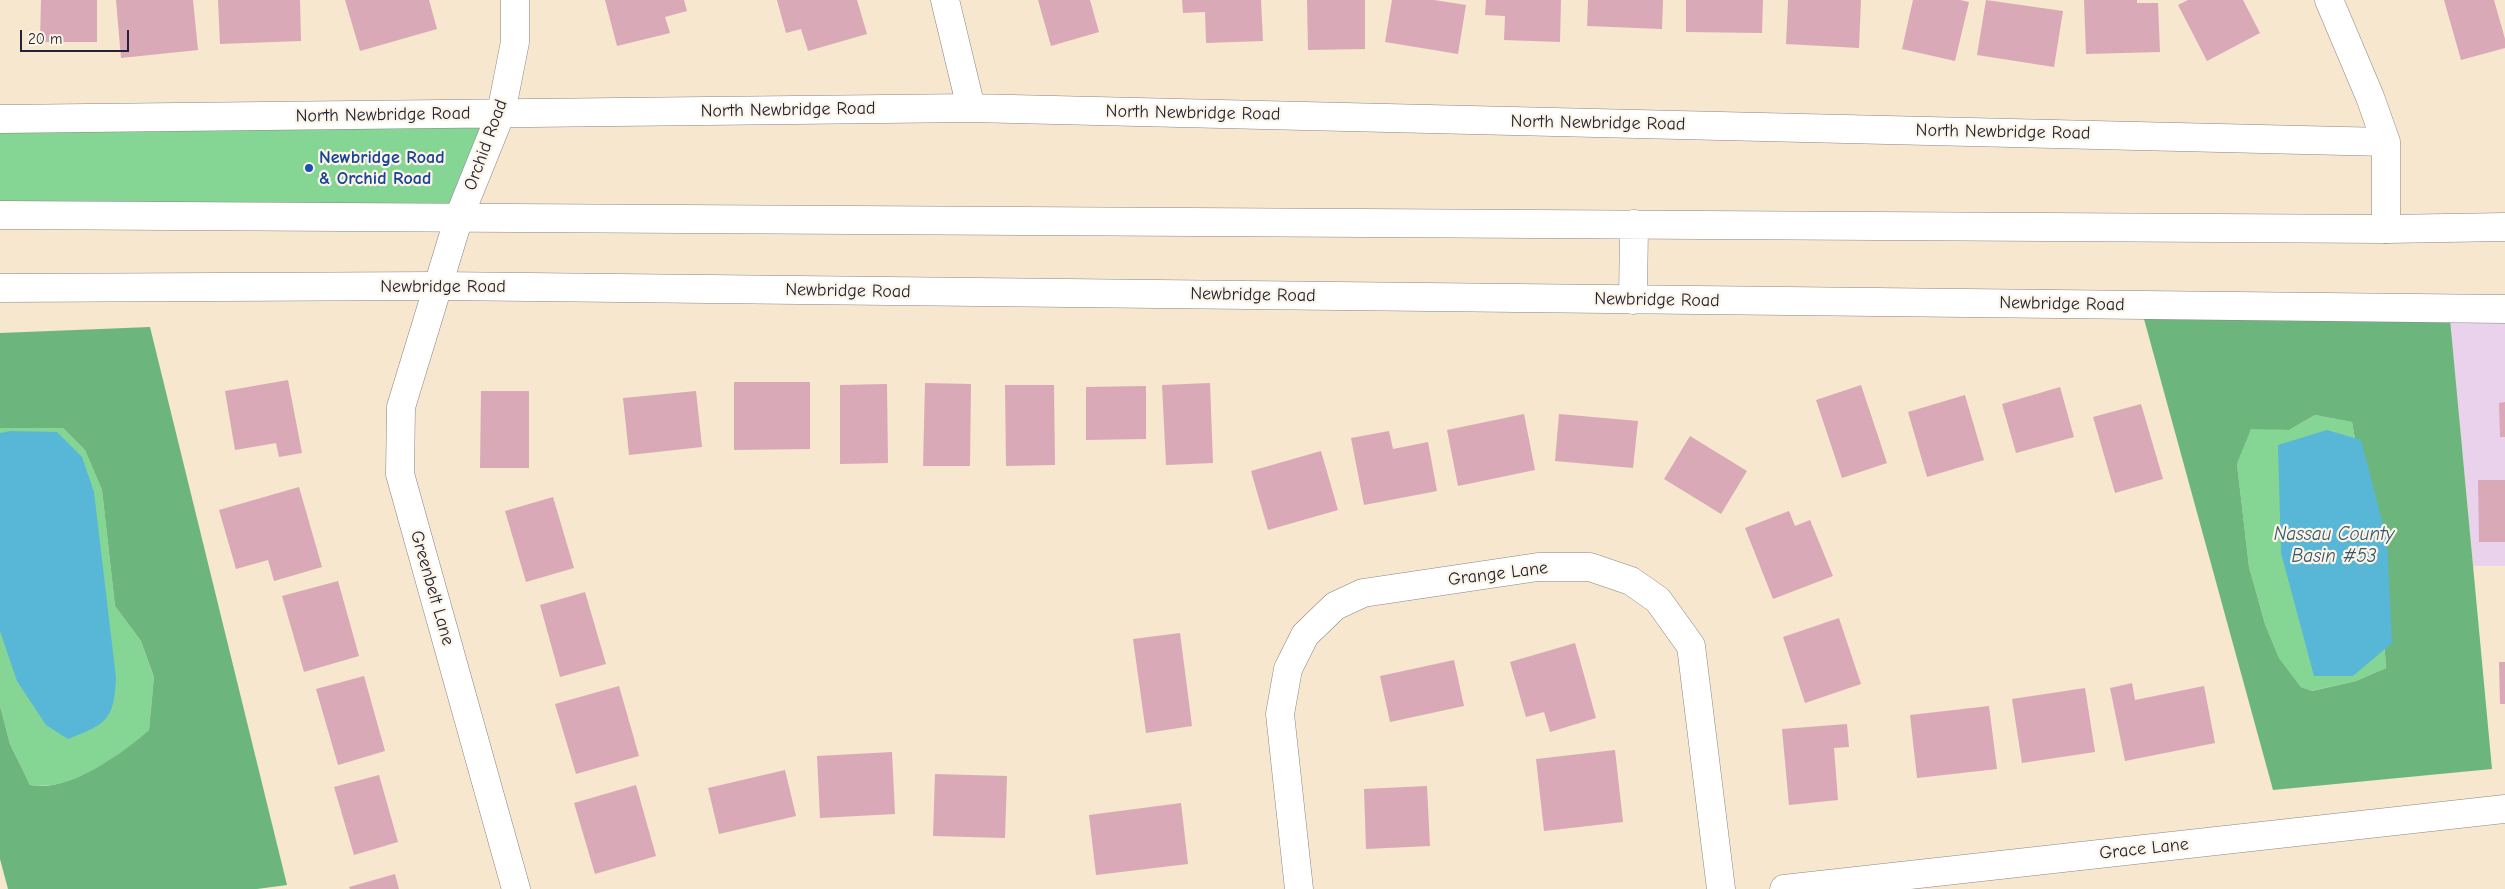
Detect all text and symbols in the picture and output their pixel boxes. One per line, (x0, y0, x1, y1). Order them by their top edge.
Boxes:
scale bar (22, 20, 131, 52)
text: 20 m (28, 30, 62, 48)
street label: Orchid Road (460, 97, 512, 193)
street label: North Newbridge Road (700, 98, 876, 122)
street label: North Newbridge Road (1105, 101, 1281, 125)
street label: North Newbridge Road (295, 103, 471, 127)
street label: North Newbridge Road (1510, 111, 1686, 135)
street label: North Newbridge Road (1915, 120, 2091, 144)
place label: Newbridge Road & Orchid Road (319, 147, 445, 190)
marker: Newbridge Road & Orchid Road (303, 162, 315, 174)
street label: Newbridge Road (380, 276, 506, 298)
street label: Newbridge Road (785, 279, 911, 303)
street label: Newbridge Road (1190, 283, 1316, 307)
street label: Newbridge Road (1594, 288, 1720, 312)
street label: Newbridge Road (1999, 292, 2125, 316)
water label: Nassau County Basin #53 (2274, 524, 2394, 568)
street label: Greenbelt Lane (405, 528, 459, 648)
street label: Grange Lane (1447, 557, 1549, 591)
street label: Grace Lane (2098, 834, 2190, 864)

